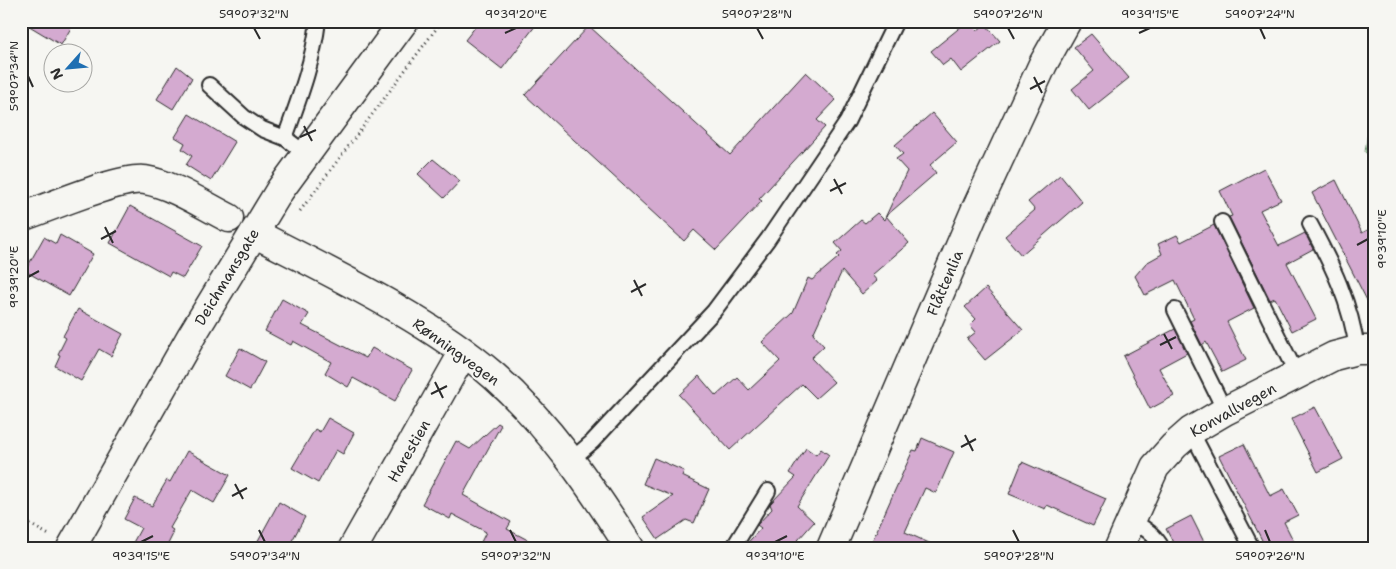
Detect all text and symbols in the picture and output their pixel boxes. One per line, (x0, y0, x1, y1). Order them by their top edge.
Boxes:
text: 59°07'32"N (219, 6, 289, 22)
text: 9°39'20"E (485, 6, 547, 22)
text: 59°07'28"N (722, 6, 792, 22)
text: 59°07'26"N (973, 6, 1043, 22)
text: 9°39'15"E (1121, 6, 1179, 22)
text: 59°07'24"N (1225, 6, 1295, 22)
text: 59°07'34"N (6, 41, 22, 111)
north arrow (42, 42, 92, 92)
text: N (46, 65, 67, 83)
text: 9°39'10"E (1374, 209, 1390, 269)
street label: Deichmansgate (190, 225, 264, 329)
text: 9°39'20"E (6, 246, 22, 308)
street label: Flåttenlia (922, 247, 968, 319)
street label: Rønningvegen (409, 314, 503, 390)
street label: Konvallvegen (1186, 378, 1280, 442)
street label: Harestien (383, 416, 435, 486)
text: 9°39'15"E (112, 548, 170, 564)
text: 59°07'34"N (230, 548, 300, 564)
text: 59°07'32"N (481, 548, 551, 564)
text: 9°39'10"E (745, 548, 805, 564)
text: 59°07'28"N (984, 548, 1054, 564)
text: 59°07'26"N (1235, 548, 1305, 564)

